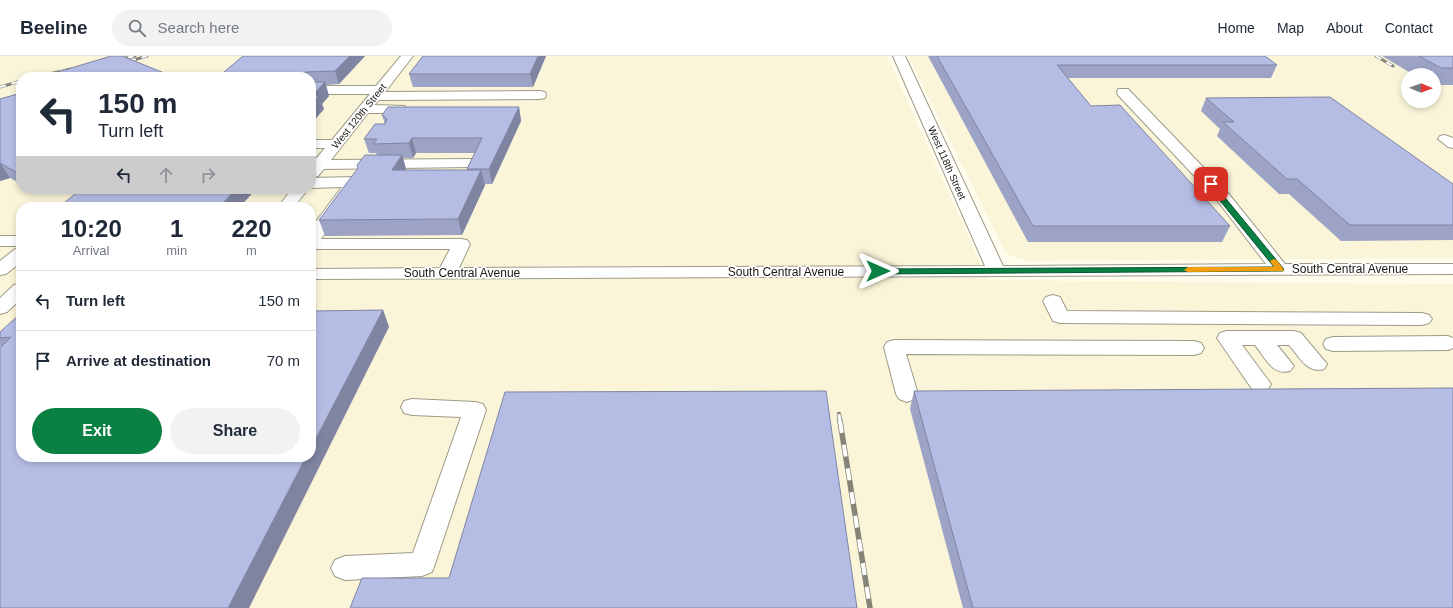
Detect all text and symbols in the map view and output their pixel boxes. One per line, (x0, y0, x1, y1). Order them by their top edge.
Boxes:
search box (112, 10, 392, 46)
text: Beeline (20, 17, 88, 38)
icon: search (126, 17, 148, 39)
text: Search here (158, 19, 239, 36)
text: Home (1218, 20, 1255, 36)
text: Map (1277, 20, 1304, 36)
text: About (1326, 20, 1363, 36)
text: Contact (1385, 20, 1433, 36)
north arrow (1401, 68, 1441, 108)
map controls (1401, 68, 1441, 108)
street label: West 120th Street (330, 81, 389, 150)
icon: left (32, 88, 84, 140)
text: 150 m (98, 88, 177, 119)
text: Turn left (98, 121, 163, 141)
street label: West 118th Street (926, 125, 968, 202)
icon: left (113, 164, 135, 186)
icon: ahead (155, 164, 177, 186)
icon: right (197, 164, 219, 186)
pin (1194, 167, 1228, 201)
icon: arrive (1200, 173, 1222, 195)
text: 10:20 (60, 215, 122, 242)
text: 1 (170, 215, 183, 242)
text: 220 (232, 215, 272, 242)
text: Arrival (73, 243, 110, 258)
text: min (166, 243, 187, 258)
text: m (246, 243, 257, 258)
position arrow (857, 250, 899, 292)
street label: South Central Avenue (1292, 262, 1409, 276)
street label: South Central Avenue (728, 265, 845, 279)
street label: South Central Avenue (404, 266, 521, 280)
icon: left (32, 290, 54, 312)
text: Turn left (66, 292, 125, 309)
text: 150 m (258, 292, 300, 309)
icon: arrive (32, 350, 54, 372)
text: Arrive at destination (66, 352, 211, 369)
text: 70 m (267, 352, 300, 369)
button: Exit (32, 408, 162, 454)
button: Share (170, 408, 300, 454)

